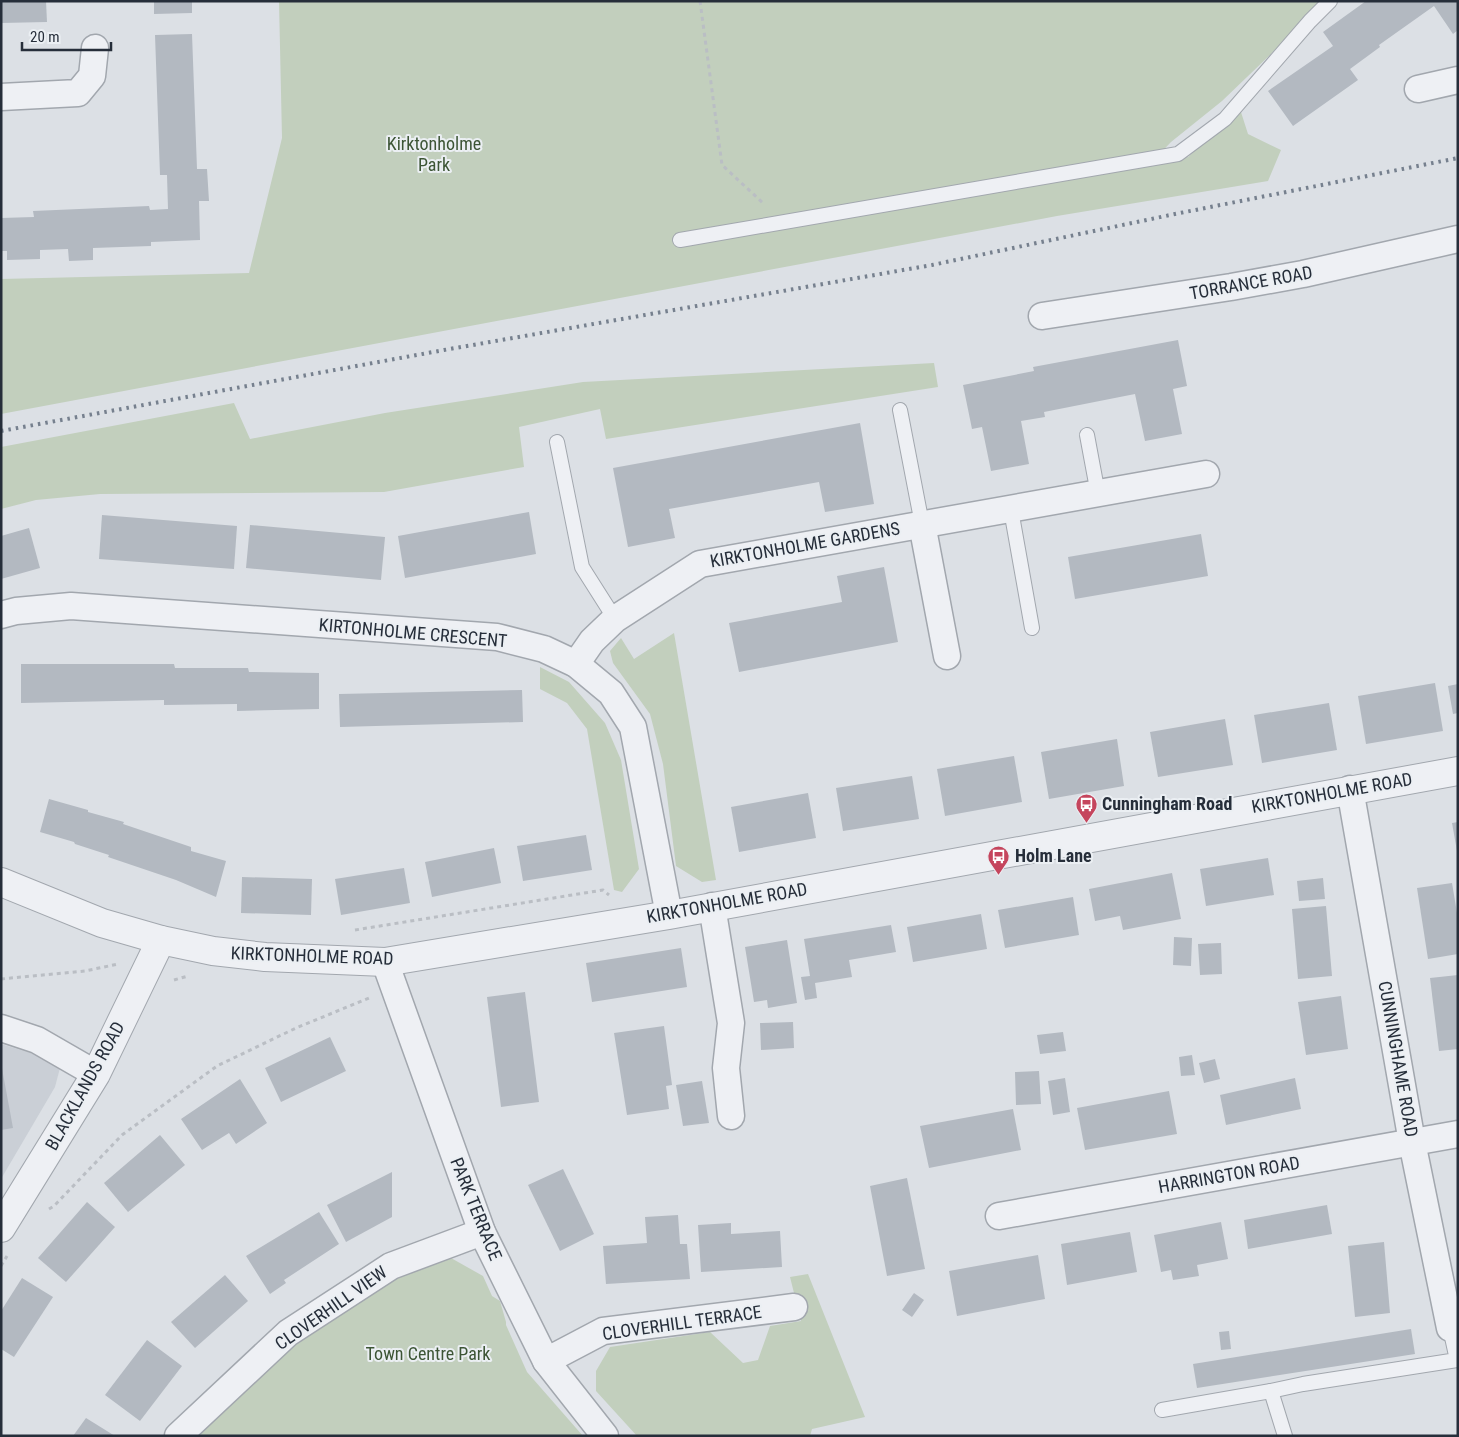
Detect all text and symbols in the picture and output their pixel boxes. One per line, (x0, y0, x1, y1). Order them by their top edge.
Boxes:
scale bar (22, 20, 111, 52)
text: 20 m (30, 28, 60, 46)
park label: Kirktonholme Park (387, 133, 481, 175)
street label: TORRANCE ROAD (1188, 261, 1314, 304)
street label: KIRKTONHOLME GARDENS (708, 517, 901, 572)
street label: KIRTONHOLME CRESCENT (318, 614, 508, 651)
street label: KIRKTONHOLME ROAD (1250, 768, 1414, 817)
bus stop icon: Cunningham Road (1074, 792, 1098, 823)
place label: Cunningham Road (1102, 793, 1232, 814)
bus stop icon: Holm Lane (987, 844, 1011, 875)
place label: Holm Lane (1015, 845, 1092, 866)
street label: KIRKTONHOLME ROAD (645, 878, 809, 927)
street label: KIRKTONHOLME ROAD (230, 942, 394, 969)
street label: CUNNINGHAME ROAD (1374, 979, 1423, 1139)
street label: BLACKLANDS ROAD (41, 1018, 129, 1154)
street label: HARRINGTON ROAD (1157, 1152, 1301, 1197)
street label: PARK TERRACE (446, 1154, 507, 1263)
street label: CLOVERHILL VIEW (271, 1261, 391, 1354)
street label: CLOVERHILL TERRACE (601, 1301, 763, 1344)
park label: Town Centre Park (366, 1343, 490, 1364)

